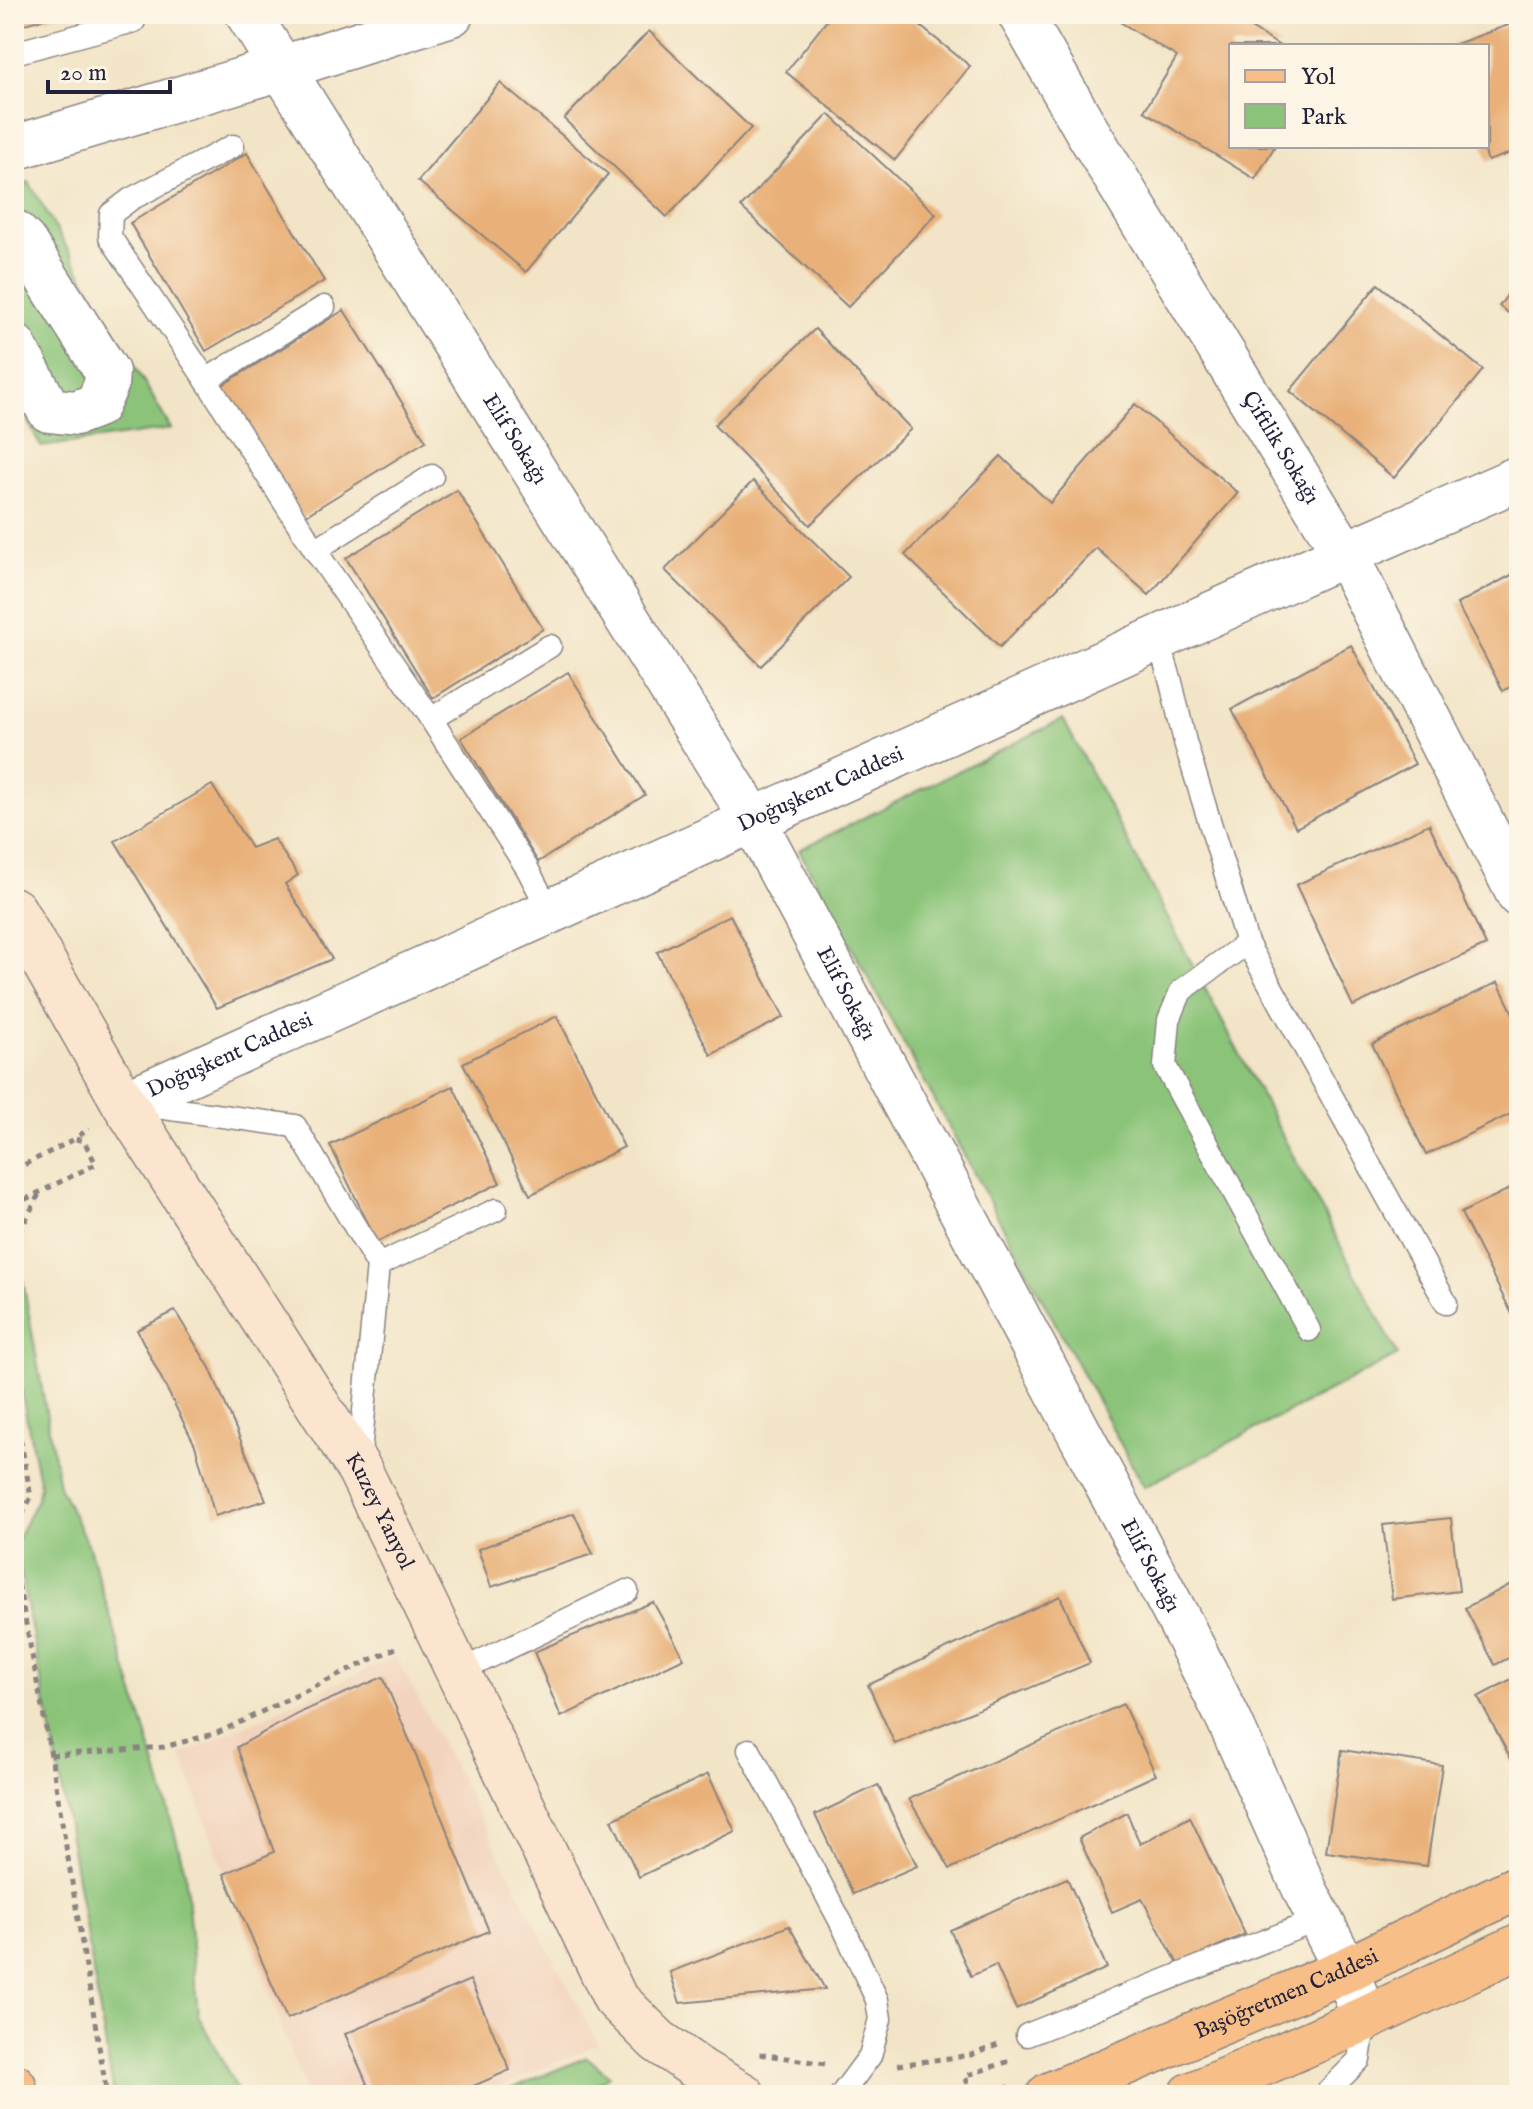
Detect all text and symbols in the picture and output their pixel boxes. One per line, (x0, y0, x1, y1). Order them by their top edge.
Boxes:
scale bar (48, 44, 170, 94)
legend (1229, 44, 1489, 148)
text: 20 m (60, 58, 107, 89)
text: Yol (1301, 62, 1336, 93)
text: Park (1301, 102, 1347, 133)
street label: Çiftlik Sokağı (1235, 386, 1326, 510)
street label: Elif Sokağı (476, 389, 554, 490)
street label: Doğuşkent Caddesi (734, 740, 908, 839)
street label: Elif Sokağı (809, 942, 882, 1045)
street label: Doğuşkent Caddesi (142, 1006, 317, 1105)
street label: Kuzey Yanyol (338, 1448, 420, 1574)
street label: Elif Sokağı (1114, 1514, 1186, 1617)
street label: Başöğretmen Caddesi (1190, 1942, 1383, 2046)

